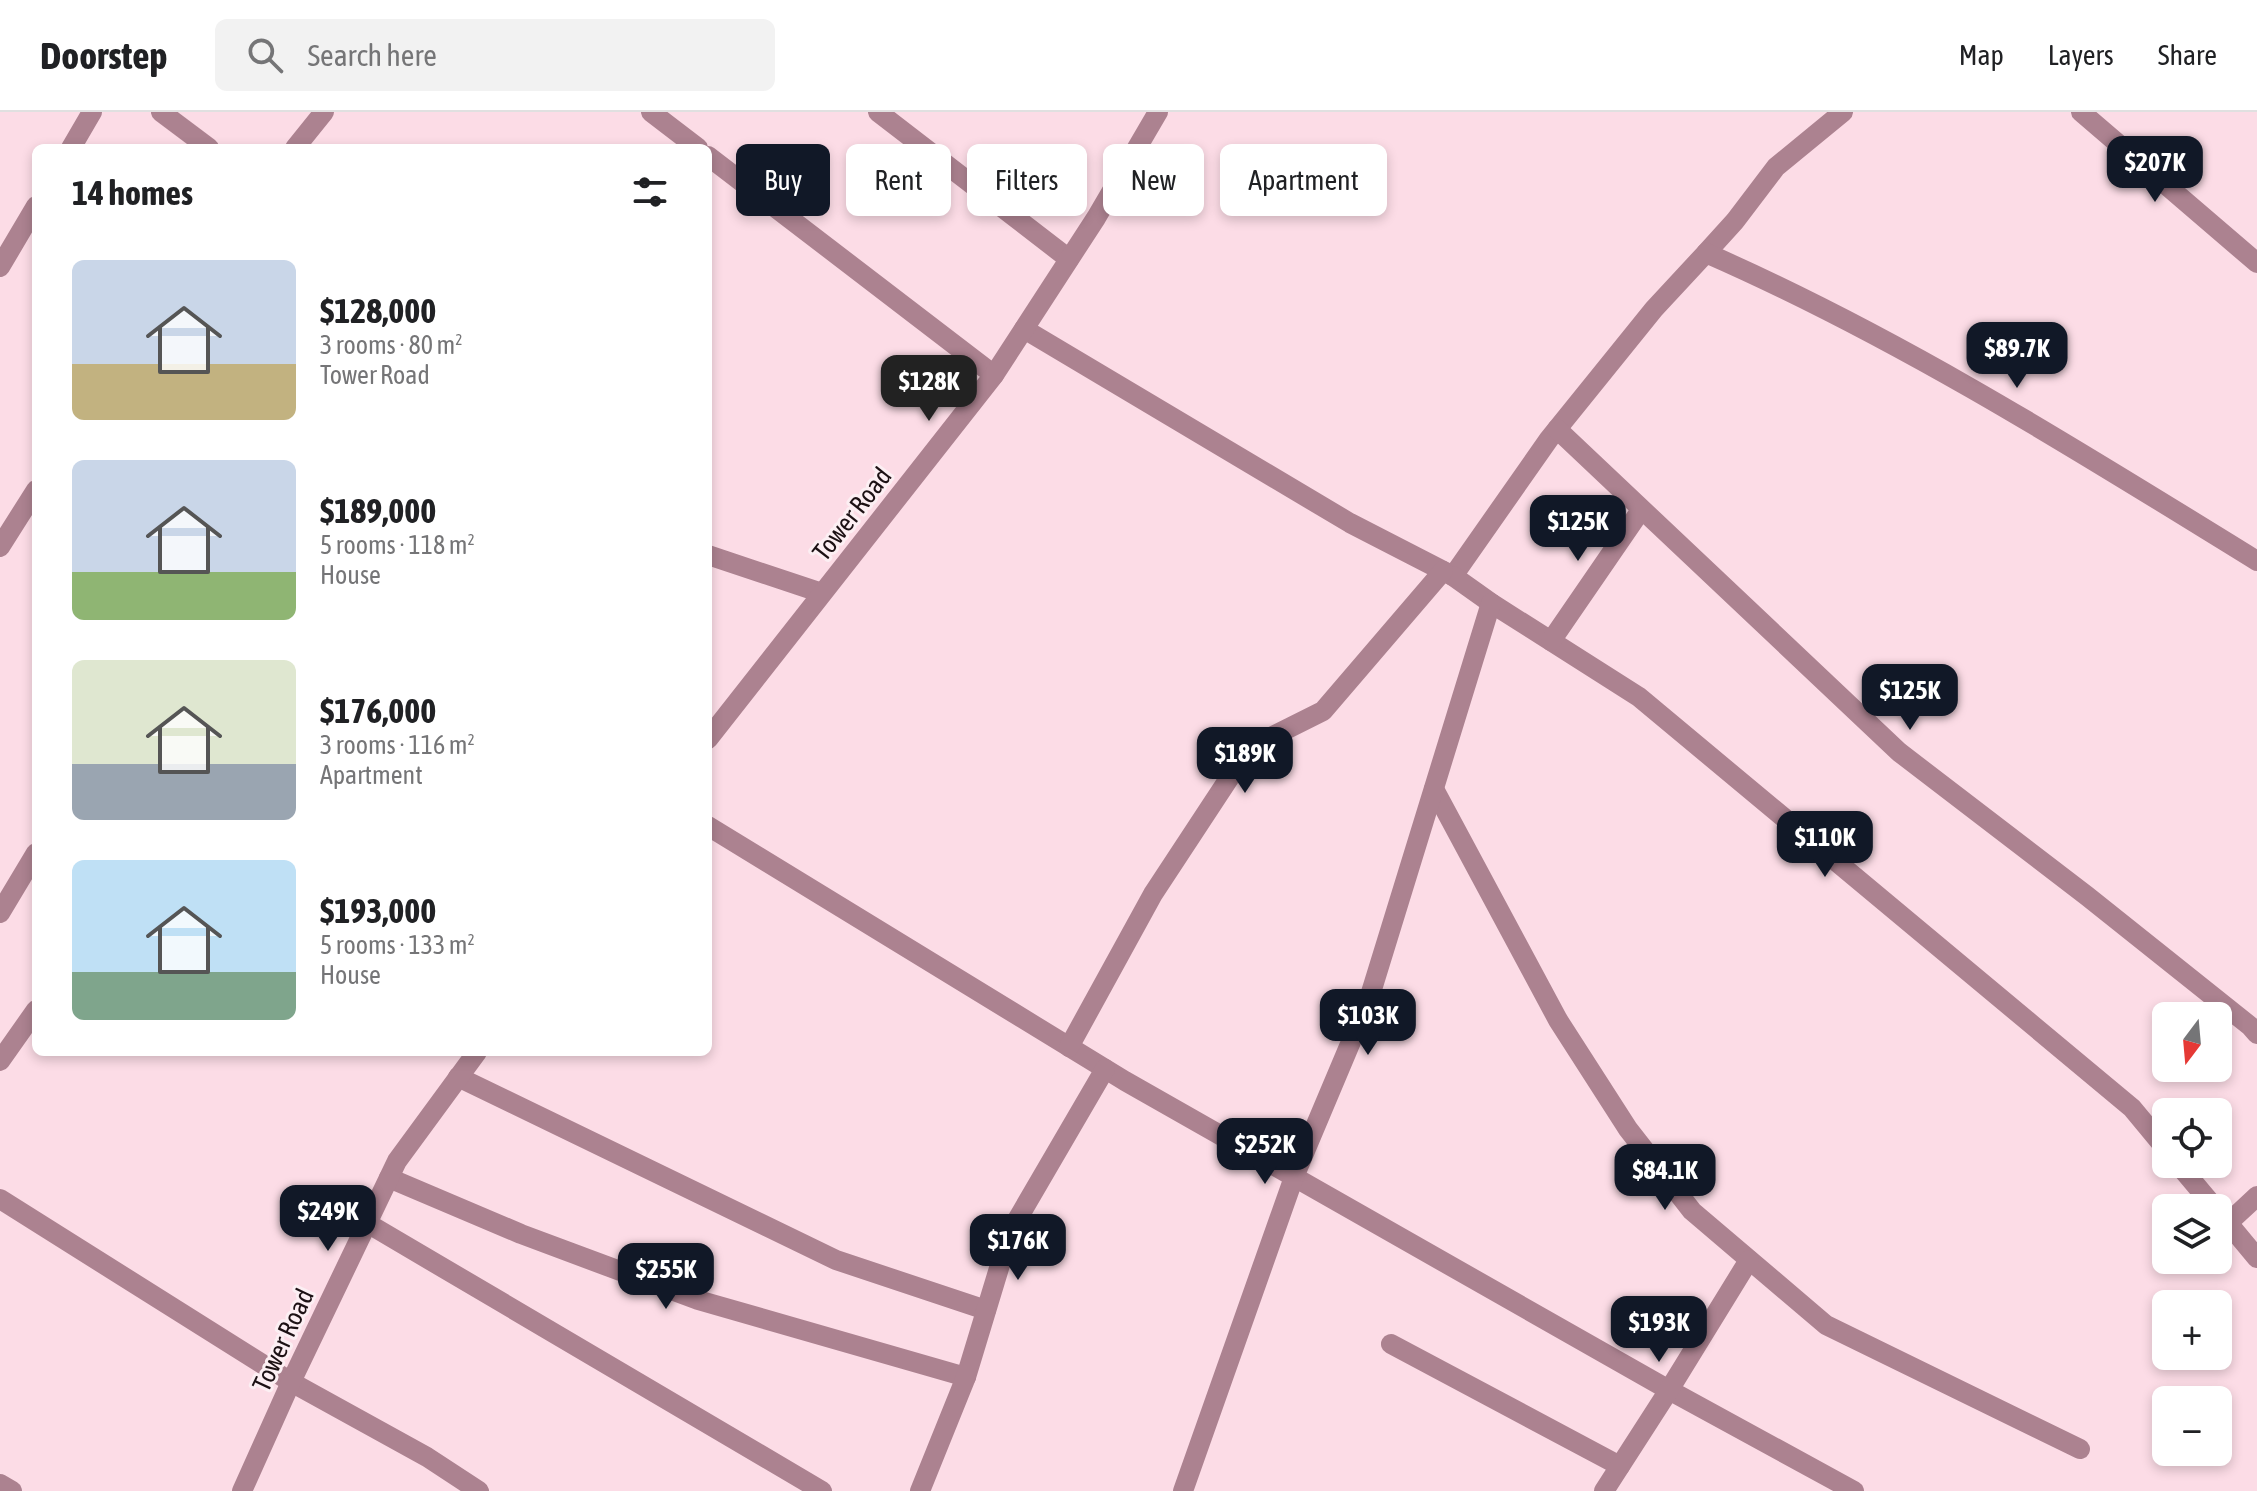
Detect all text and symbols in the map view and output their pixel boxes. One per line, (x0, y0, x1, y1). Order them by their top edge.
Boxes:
search box (215, 19, 775, 91)
icon: search (243, 33, 287, 77)
text: Doorstep (40, 34, 167, 77)
text: Search here (307, 38, 437, 72)
text: Map (1959, 39, 2004, 71)
text: Layers (2048, 39, 2114, 71)
text: Share (2158, 39, 2217, 71)
pin: $207K (2099, 136, 2211, 204)
chip: Buy (736, 144, 830, 216)
chip: Rent (846, 144, 951, 216)
chip: Filters (967, 144, 1087, 216)
chip: New (1103, 144, 1204, 216)
chip: Apartment (1220, 144, 1387, 216)
text: $207K (2125, 147, 2185, 177)
icon: filters (628, 170, 672, 214)
text: 14 homes (72, 173, 193, 212)
text: $128,000 (320, 291, 436, 330)
icon: home (136, 292, 232, 388)
pin: $89.7K (1952, 322, 2082, 390)
text: 3 rooms · 80 m² (320, 330, 462, 360)
text: $89.7K (1985, 333, 2049, 363)
pin: $128K (873, 355, 985, 423)
text: Tower Road (320, 360, 430, 390)
text: $128K (899, 366, 959, 396)
street label: Tower Road (806, 462, 898, 566)
text: $189,000 (320, 491, 436, 530)
icon: home (136, 492, 232, 588)
pin: $125K (1522, 495, 1634, 563)
text: $125K (1548, 506, 1608, 536)
text: 5 rooms · 118 m² (320, 530, 475, 560)
text: House (320, 560, 381, 590)
pin: $125K (1854, 664, 1966, 732)
text: $125K (1880, 675, 1940, 705)
text: $176,000 (320, 691, 436, 730)
icon: home (136, 692, 232, 788)
pin: $189K (1189, 727, 1301, 795)
text: 3 rooms · 116 m² (320, 730, 475, 760)
text: $189K (1215, 738, 1275, 768)
text: Apartment (320, 760, 423, 790)
pin: $110K (1769, 811, 1881, 879)
text: $110K (1795, 822, 1855, 852)
text: $193,000 (320, 891, 436, 930)
icon: home (136, 892, 232, 988)
text: 5 rooms · 133 m² (320, 930, 475, 960)
text: House (320, 960, 381, 990)
pin: $103K (1312, 989, 1424, 1057)
text: $103K (1338, 1000, 1398, 1030)
north arrow (2152, 1002, 2232, 1082)
map controls (2152, 1002, 2232, 1466)
button: locate (2152, 1098, 2232, 1178)
pin: $252K (1209, 1118, 1321, 1186)
text: $252K (1235, 1129, 1295, 1159)
pin: $84.1K (1600, 1144, 1730, 1212)
text: $84.1K (1633, 1155, 1697, 1185)
pin: $249K (272, 1185, 384, 1253)
button: layers (2152, 1194, 2232, 1274)
text: $249K (298, 1196, 358, 1226)
pin: $176K (962, 1214, 1074, 1282)
text: $176K (988, 1225, 1048, 1255)
pin: $255K (610, 1243, 722, 1311)
text: $255K (636, 1254, 696, 1284)
street label: Tower Road (246, 1284, 320, 1396)
button: + (2152, 1290, 2232, 1370)
pin: $193K (1603, 1296, 1715, 1364)
text: $193K (1629, 1307, 1689, 1337)
button: − (2152, 1386, 2232, 1466)

